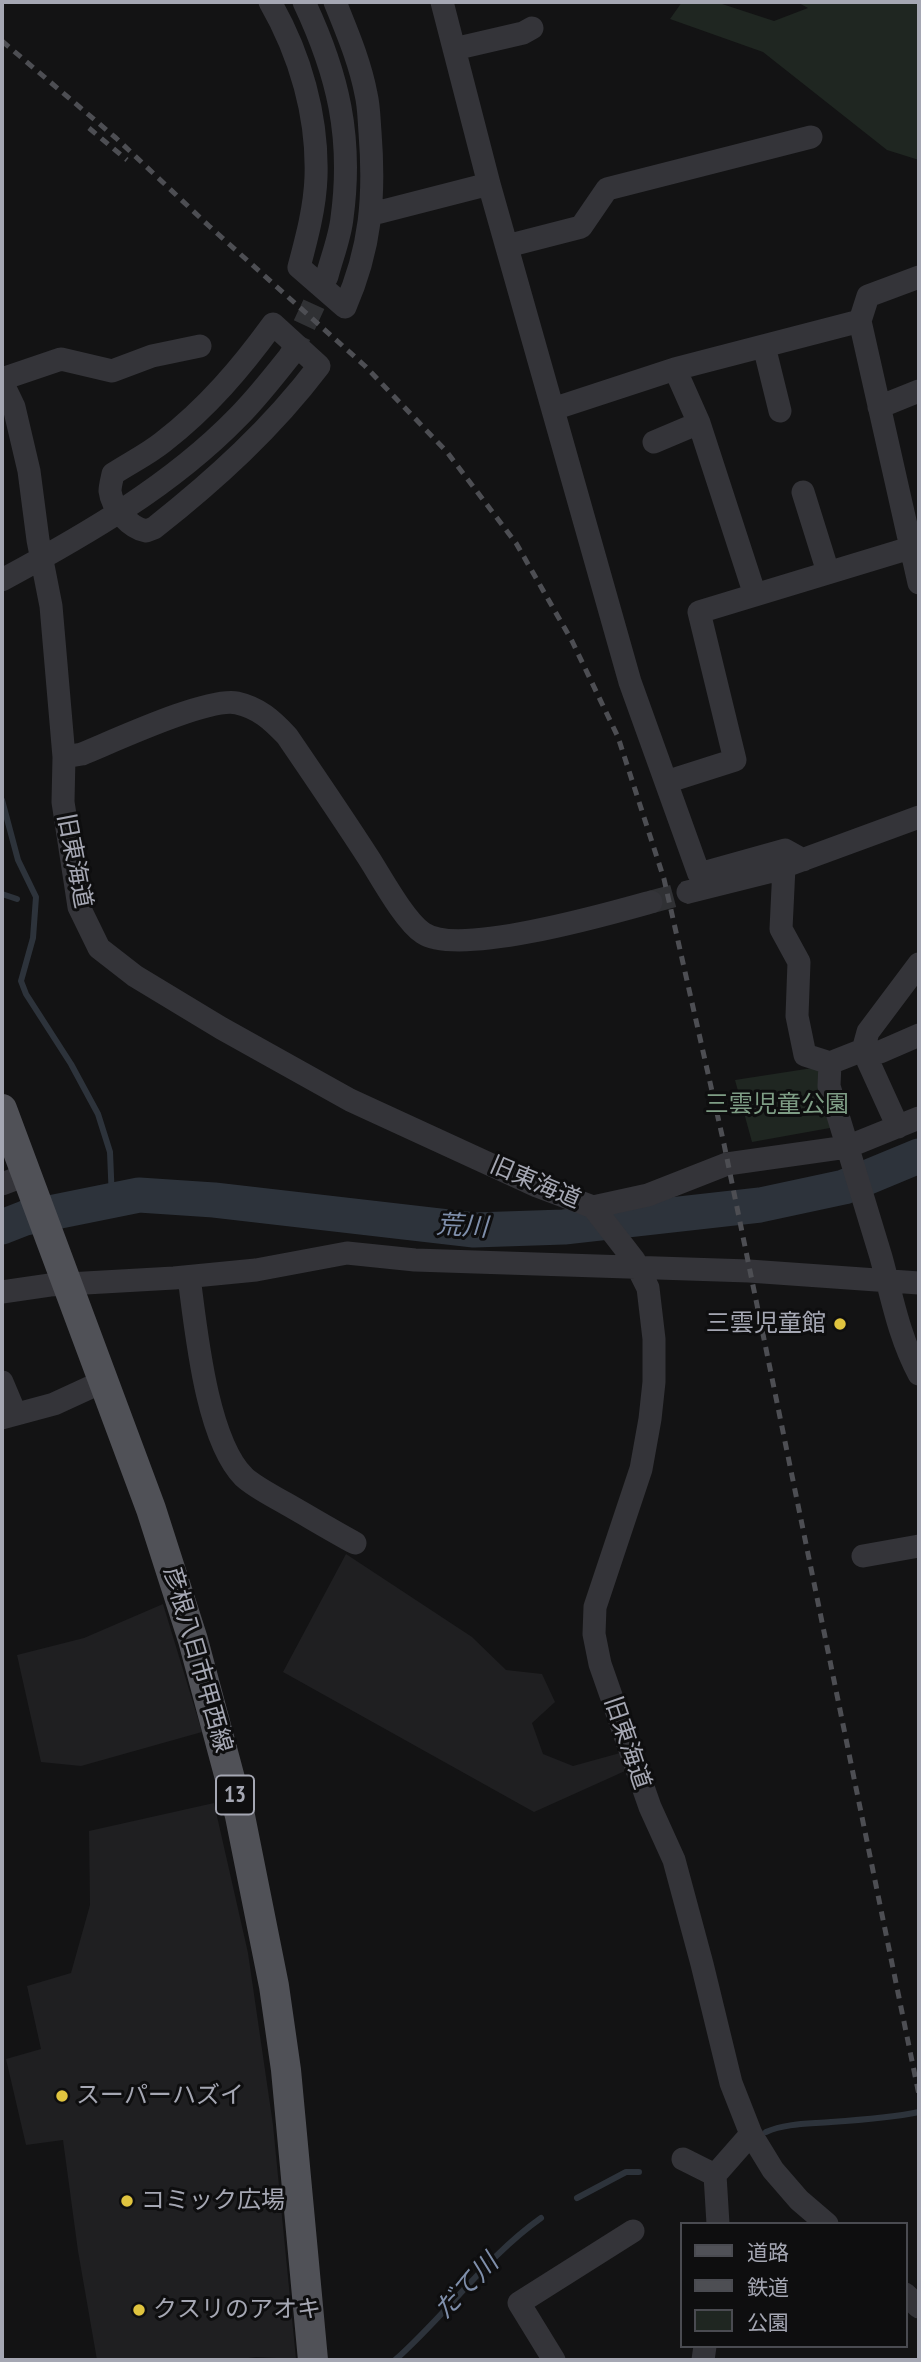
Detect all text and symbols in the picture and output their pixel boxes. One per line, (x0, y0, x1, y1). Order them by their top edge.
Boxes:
street label: 旧東海道 (51, 811, 97, 911)
park label: 三雲児童公園 (705, 1091, 849, 1119)
street label: 旧東海道 (485, 1151, 585, 1215)
water label: 荒川 (435, 1210, 489, 1244)
place label: 三雲児童館 (706, 1310, 826, 1338)
marker: 三雲児童館 (832, 1316, 848, 1332)
street label: 彦根八日市甲西線 (157, 1564, 237, 1756)
street label: 旧東海道 (598, 1693, 656, 1793)
road number: 13 (216, 1776, 254, 1814)
place label: スーパーハズイ (76, 2082, 244, 2110)
marker: スーパーハズイ (54, 2088, 70, 2104)
place label: コミック広場 (141, 2187, 285, 2215)
marker: コミック広場 (119, 2193, 135, 2209)
legend (680, 2222, 907, 2348)
text: 道路 (747, 2239, 789, 2266)
water label: だて川 (429, 2248, 505, 2326)
text: 鉄道 (747, 2274, 789, 2301)
place label: クスリのアオキ (153, 2296, 321, 2324)
marker: クスリのアオキ (131, 2302, 147, 2318)
text: 公園 (747, 2309, 789, 2336)

